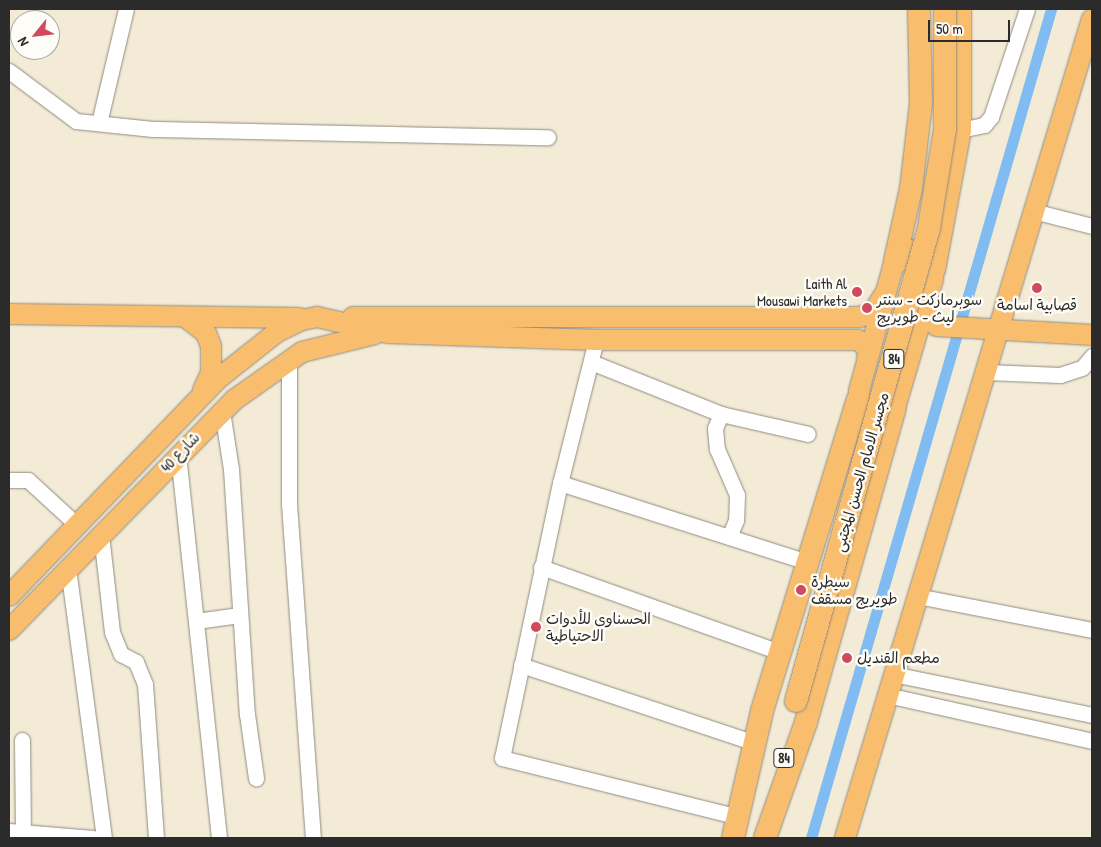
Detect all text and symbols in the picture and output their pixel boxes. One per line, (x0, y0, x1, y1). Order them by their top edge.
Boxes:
north arrow (10, 10, 60, 60)
scale bar (931, 10, 1014, 42)
text: 50 m (936, 18, 963, 39)
text: N (12, 34, 32, 50)
place label: Laith Al Mousawi Markets (757, 274, 847, 309)
marker: قصابية اسامة (1031, 282, 1043, 294)
marker: Laith Al Mousawi Markets (851, 286, 863, 298)
place label: سوبرماركت - سنتر ليث - طويريج (877, 290, 982, 325)
place label: قصابية اسامة (997, 296, 1077, 314)
marker: سوبرماركت - سنتر ليث - طويريج (861, 302, 873, 314)
road number: 84 (883, 348, 905, 370)
street label: مجسر الامام الحسن المجتبى (830, 390, 892, 554)
street label: شارع 40 (157, 428, 203, 476)
place label: سيطرة طويريج مسقف (811, 572, 898, 607)
marker: سيطرة طويريج مسقف (795, 584, 807, 596)
place label: الحسناوي للأدوات الاحتياطية (546, 609, 651, 644)
marker: الحسناوي للأدوات الاحتياطية (530, 621, 542, 633)
place label: مطعم القنديل (857, 649, 940, 667)
marker: مطعم القنديل (841, 652, 853, 664)
road number: 84 (773, 746, 795, 770)

